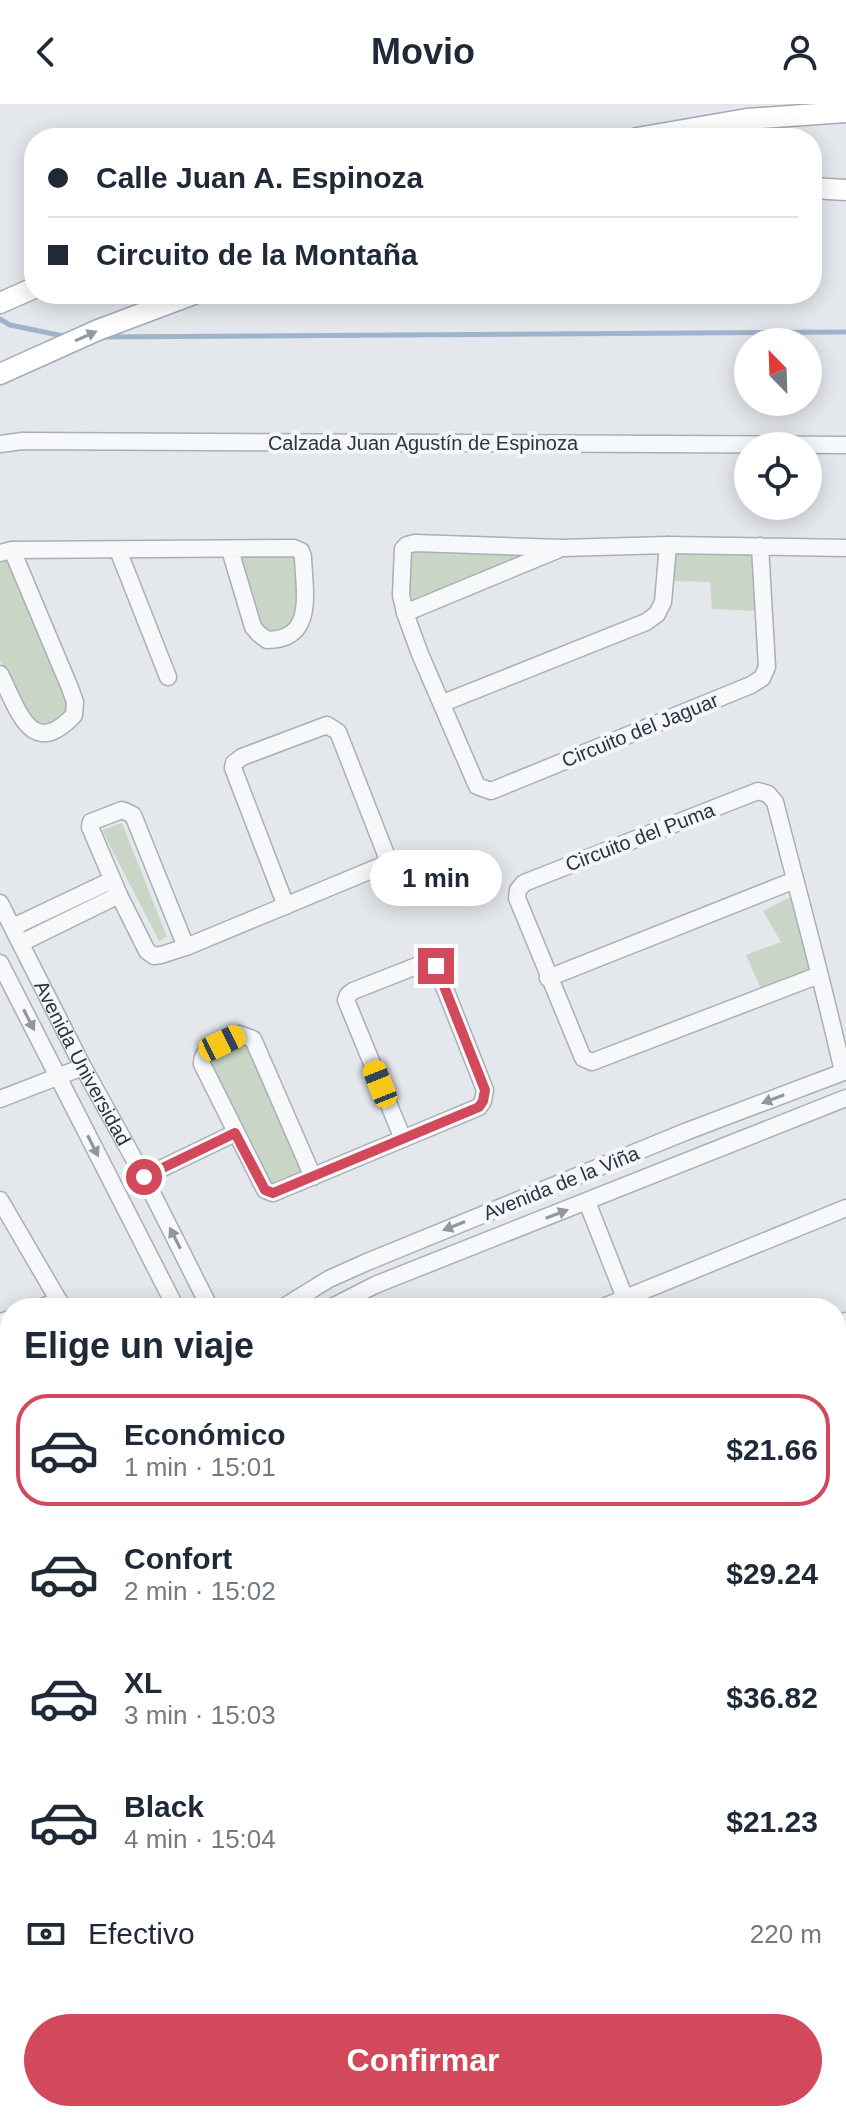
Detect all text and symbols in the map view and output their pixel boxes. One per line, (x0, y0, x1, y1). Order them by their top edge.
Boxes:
icon: back (24, 30, 68, 74)
icon: person (778, 30, 822, 74)
text: Movio (371, 31, 475, 72)
text: Calle Juan A. Espinoza (96, 161, 423, 194)
text: Circuito de la Montaña (96, 238, 418, 271)
north arrow (734, 328, 822, 416)
map controls (734, 328, 822, 520)
one-way arrow (74, 329, 98, 343)
street label: Calzada Juan Agustín de Espinoza (268, 432, 579, 454)
button: locate (734, 432, 822, 520)
street label: Circuito del Jaguar (559, 688, 722, 771)
street label: Circuito del Puma (562, 798, 718, 876)
callout: 1 min (370, 850, 502, 906)
text: 1 min (402, 863, 470, 893)
route end (418, 948, 454, 984)
street label: Avenida Universidad (30, 977, 135, 1149)
one-way arrow (22, 1009, 35, 1032)
car (195, 1022, 249, 1064)
car (360, 1057, 400, 1111)
one-way arrow (761, 1093, 785, 1105)
one-way arrow (87, 1135, 100, 1158)
street label: Avenida de la Viña (480, 1141, 643, 1224)
route start (126, 1159, 162, 1195)
one-way arrow (545, 1207, 569, 1220)
one-way arrow (442, 1220, 466, 1233)
one-way arrow (168, 1227, 182, 1250)
text: Elige un viaje (24, 1325, 254, 1366)
icon: car (28, 1414, 100, 1486)
text: Económico (124, 1418, 286, 1451)
text: $21.66 (726, 1433, 818, 1466)
text: 1 min · 15:01 (124, 1452, 276, 1482)
icon: car (28, 1538, 100, 1610)
text: Confort (124, 1542, 232, 1575)
text: $29.24 (726, 1557, 818, 1590)
text: 2 min · 15:02 (124, 1576, 276, 1606)
icon: car (28, 1662, 100, 1734)
text: XL (124, 1666, 162, 1699)
text: $36.82 (726, 1681, 818, 1714)
text: 3 min · 15:03 (124, 1700, 276, 1730)
icon: car (28, 1786, 100, 1858)
text: Black (124, 1790, 204, 1823)
text: $21.23 (726, 1805, 818, 1838)
text: 4 min · 15:04 (124, 1824, 276, 1854)
icon: cash (24, 1912, 68, 1956)
text: Efectivo (88, 1917, 195, 1950)
text: 220 m (750, 1919, 822, 1949)
button: Confirmar (24, 2014, 822, 2106)

